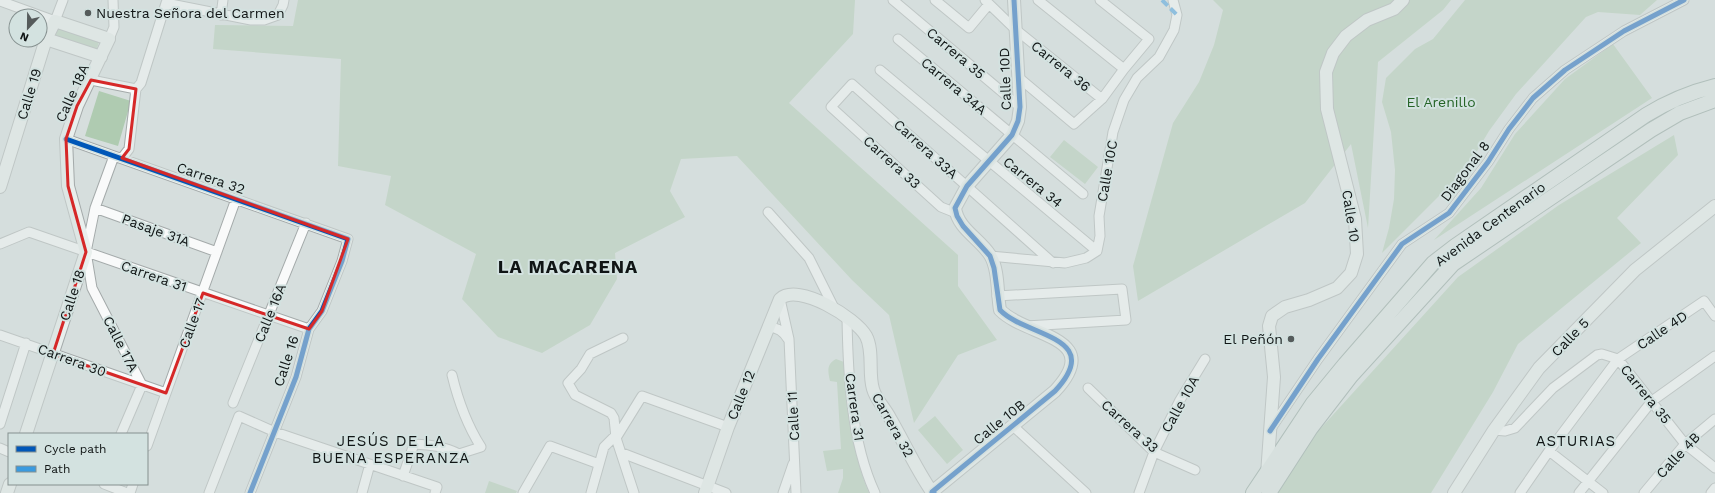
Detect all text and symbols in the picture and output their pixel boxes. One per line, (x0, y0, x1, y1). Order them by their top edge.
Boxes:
place label: Nuestra Señora del Carmen (96, 5, 285, 21)
north arrow (8, 8, 48, 48)
marker: Nuestra Señora del Carmen (83, 8, 93, 18)
street label: Carrera 35 (924, 24, 988, 82)
text: N (18, 29, 31, 44)
street label: Carrera 36 (1028, 37, 1094, 95)
street label: Calle 10D (996, 47, 1014, 111)
street label: Carrera 34A (918, 54, 990, 118)
street label: Calle 18A (52, 61, 92, 125)
street label: Calle 19 (14, 66, 44, 122)
park label: El Arenillo (1406, 94, 1476, 110)
street label: Carrera 33A (890, 116, 962, 182)
street label: Carrera 33 (860, 132, 924, 192)
street label: Diagonal 8 (1437, 138, 1493, 204)
street label: Calle 10C (1094, 139, 1120, 203)
street label: Carrera 34 (1000, 153, 1066, 211)
street label: Carrera 32 (175, 159, 247, 197)
street label: Avenida Centenario (1432, 179, 1548, 269)
street label: Calle 10 (1339, 189, 1363, 243)
street label: Pasaje 31A (120, 210, 192, 250)
district label: LA MACARENA (498, 256, 638, 277)
street label: Carrera 31 (119, 257, 189, 295)
street label: Calle 18 (56, 267, 88, 323)
street label: Calle 16A (251, 281, 289, 345)
street label: Calle 17 (176, 296, 208, 350)
street label: Calle 4D (1634, 307, 1690, 353)
street label: Calle 17A (100, 313, 142, 375)
street label: Calle 5 (1548, 314, 1592, 360)
place label: El Peñón (1223, 331, 1283, 347)
street label: Calle 16 (270, 333, 302, 389)
marker: El Peñón (1286, 334, 1296, 344)
street label: Carrera 30 (36, 340, 108, 380)
street label: Carrera 35 (1617, 361, 1675, 427)
street label: Calle 12 (724, 368, 758, 422)
street label: Carrera 31 (842, 372, 868, 442)
street label: Calle 10A (1158, 373, 1202, 435)
street label: Carrera 32 (869, 390, 917, 460)
street label: Calle 11 (784, 391, 802, 441)
street label: Calle 10B (970, 396, 1028, 448)
street label: Carrera 33 (1098, 396, 1162, 456)
street label: Calle 4B (1653, 429, 1703, 481)
district label: JESÚS DE LA BUENA ESPERANZA (312, 432, 470, 467)
district label: ASTURIAS (1536, 432, 1616, 450)
legend (8, 433, 148, 485)
text: Cycle path (44, 442, 106, 456)
text: Path (44, 462, 70, 476)

